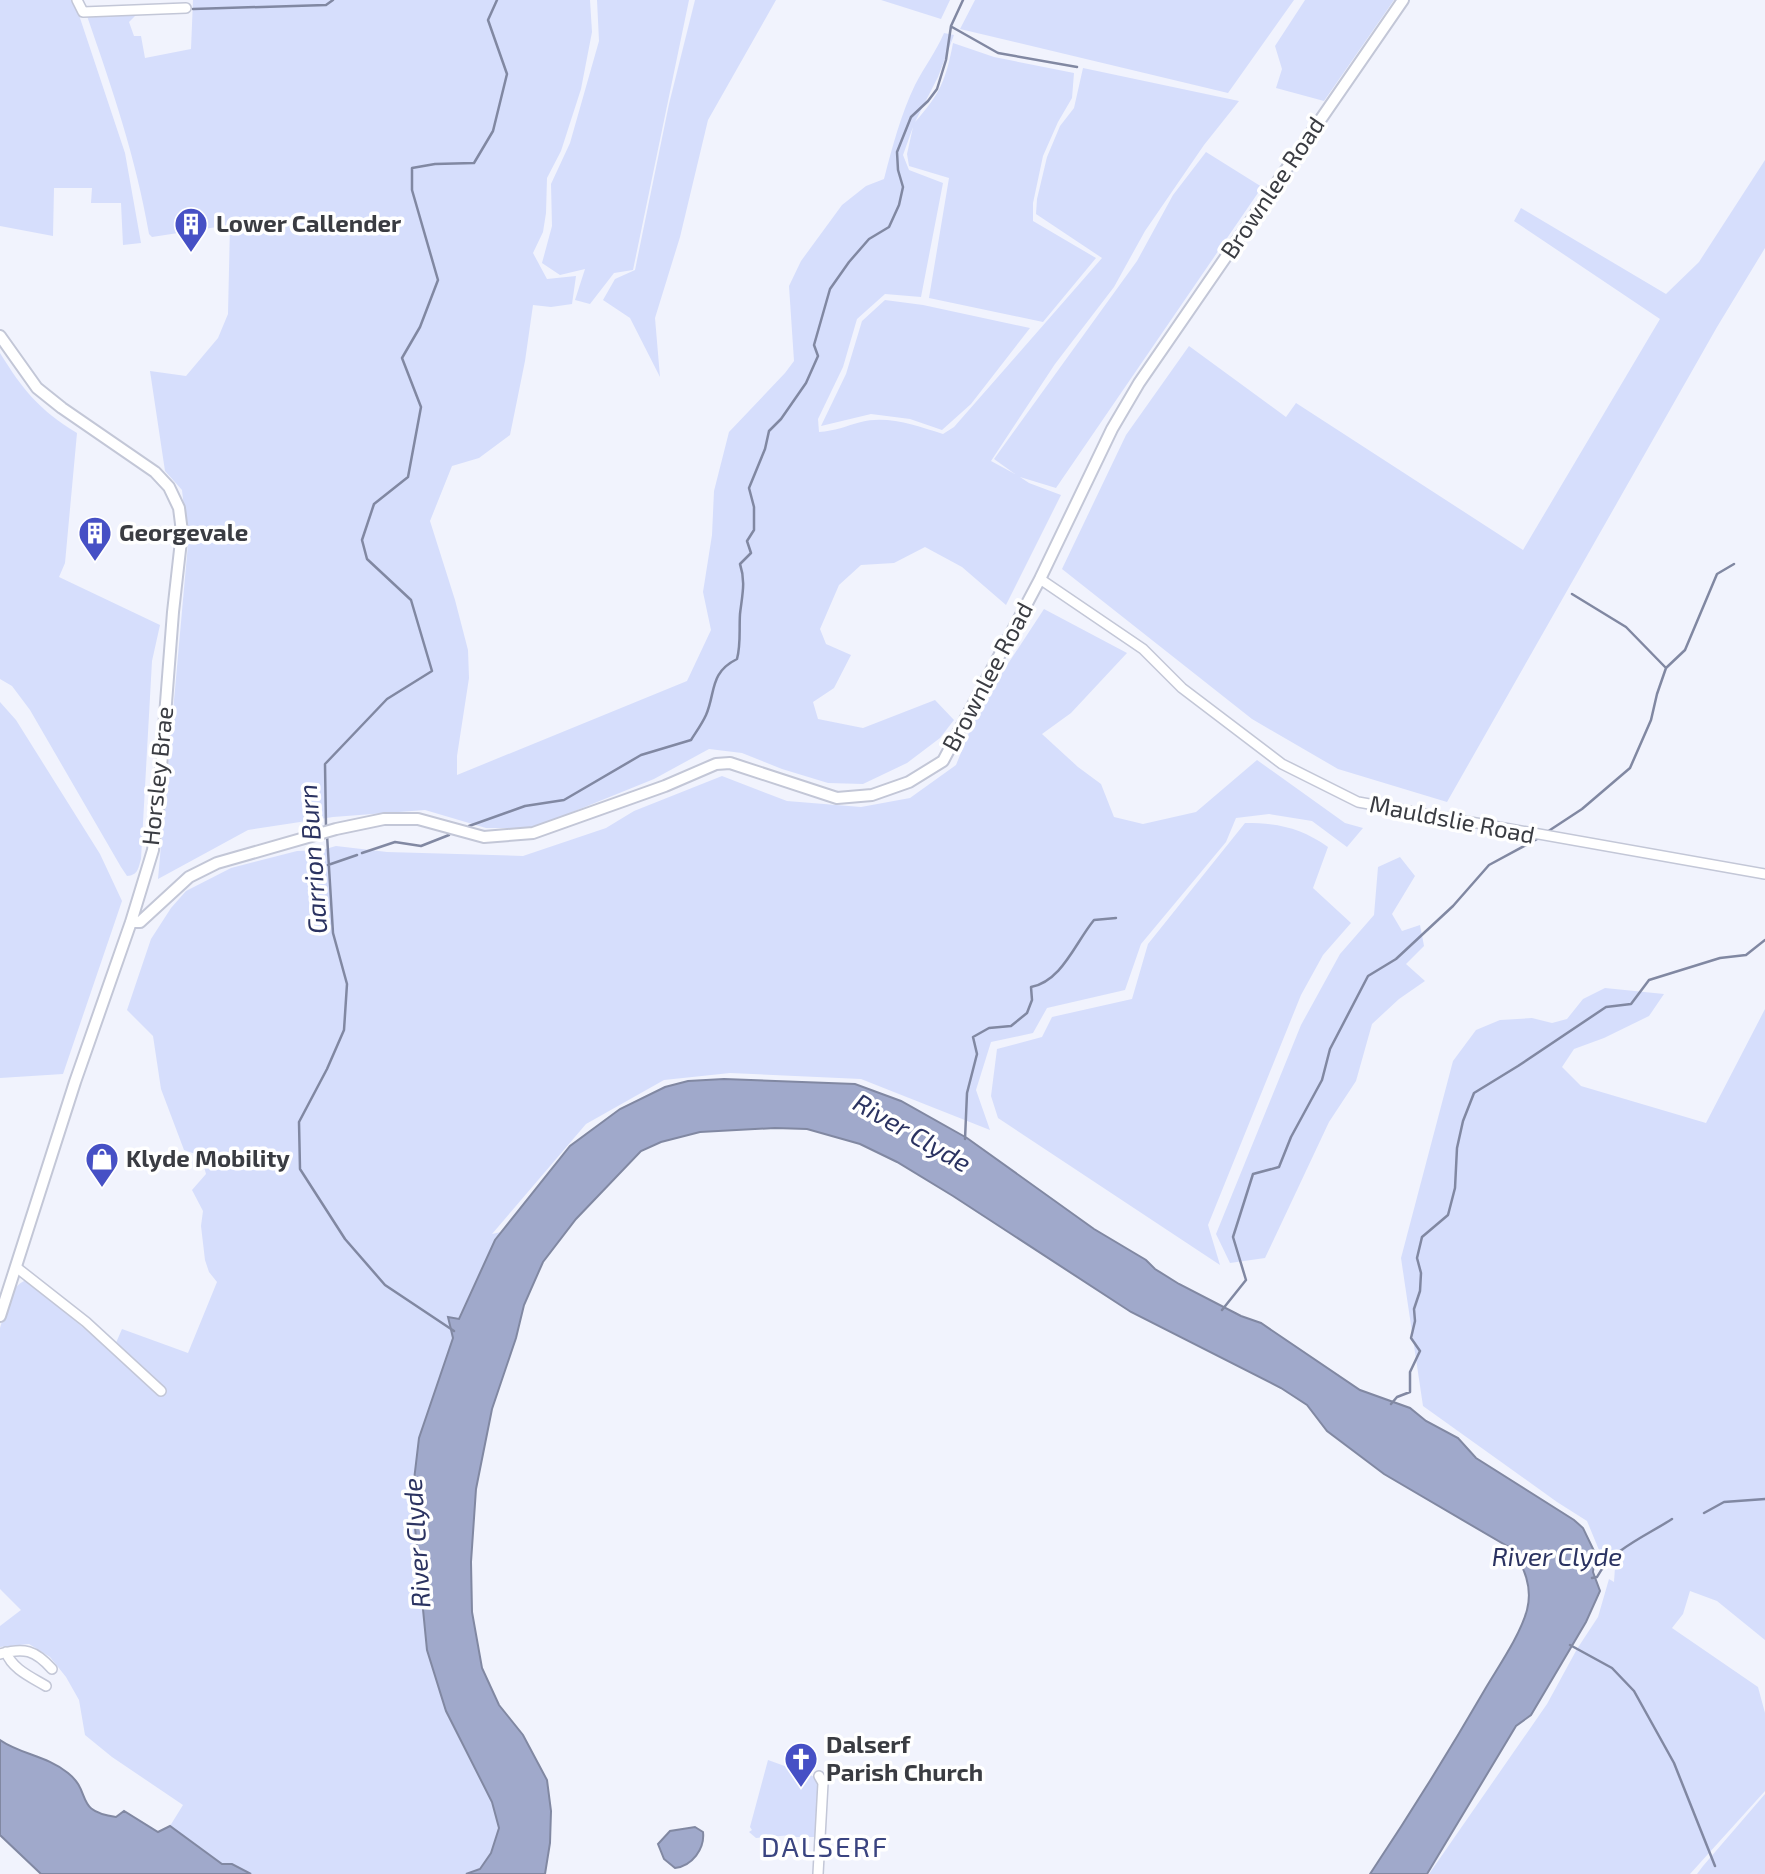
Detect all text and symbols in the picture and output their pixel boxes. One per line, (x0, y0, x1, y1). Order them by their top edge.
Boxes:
street label: Brownlee Road (1214, 111, 1330, 264)
building icon: Lower Callender (172, 205, 210, 254)
place label: Lower Callender (216, 208, 402, 237)
building icon: Georgevale (76, 514, 114, 563)
place label: Georgevale (119, 517, 248, 546)
street label: Brownlee Road (935, 597, 1038, 756)
street label: Horsley Brae (135, 705, 178, 847)
water label: Garrion Burn (291, 783, 332, 935)
street label: Mauldslie Road (1367, 788, 1537, 849)
water label: River Clyde (848, 1086, 977, 1179)
shop icon: Klyde Mobility (83, 1140, 121, 1189)
place label: Klyde Mobility (126, 1143, 290, 1172)
water label: River Clyde (395, 1477, 437, 1609)
water label: River Clyde (1492, 1540, 1622, 1572)
place label: Dalserf Parish Church (826, 1729, 983, 1786)
church icon: Dalserf Parish Church (782, 1740, 820, 1789)
district label: DALSERF (761, 1829, 889, 1863)

